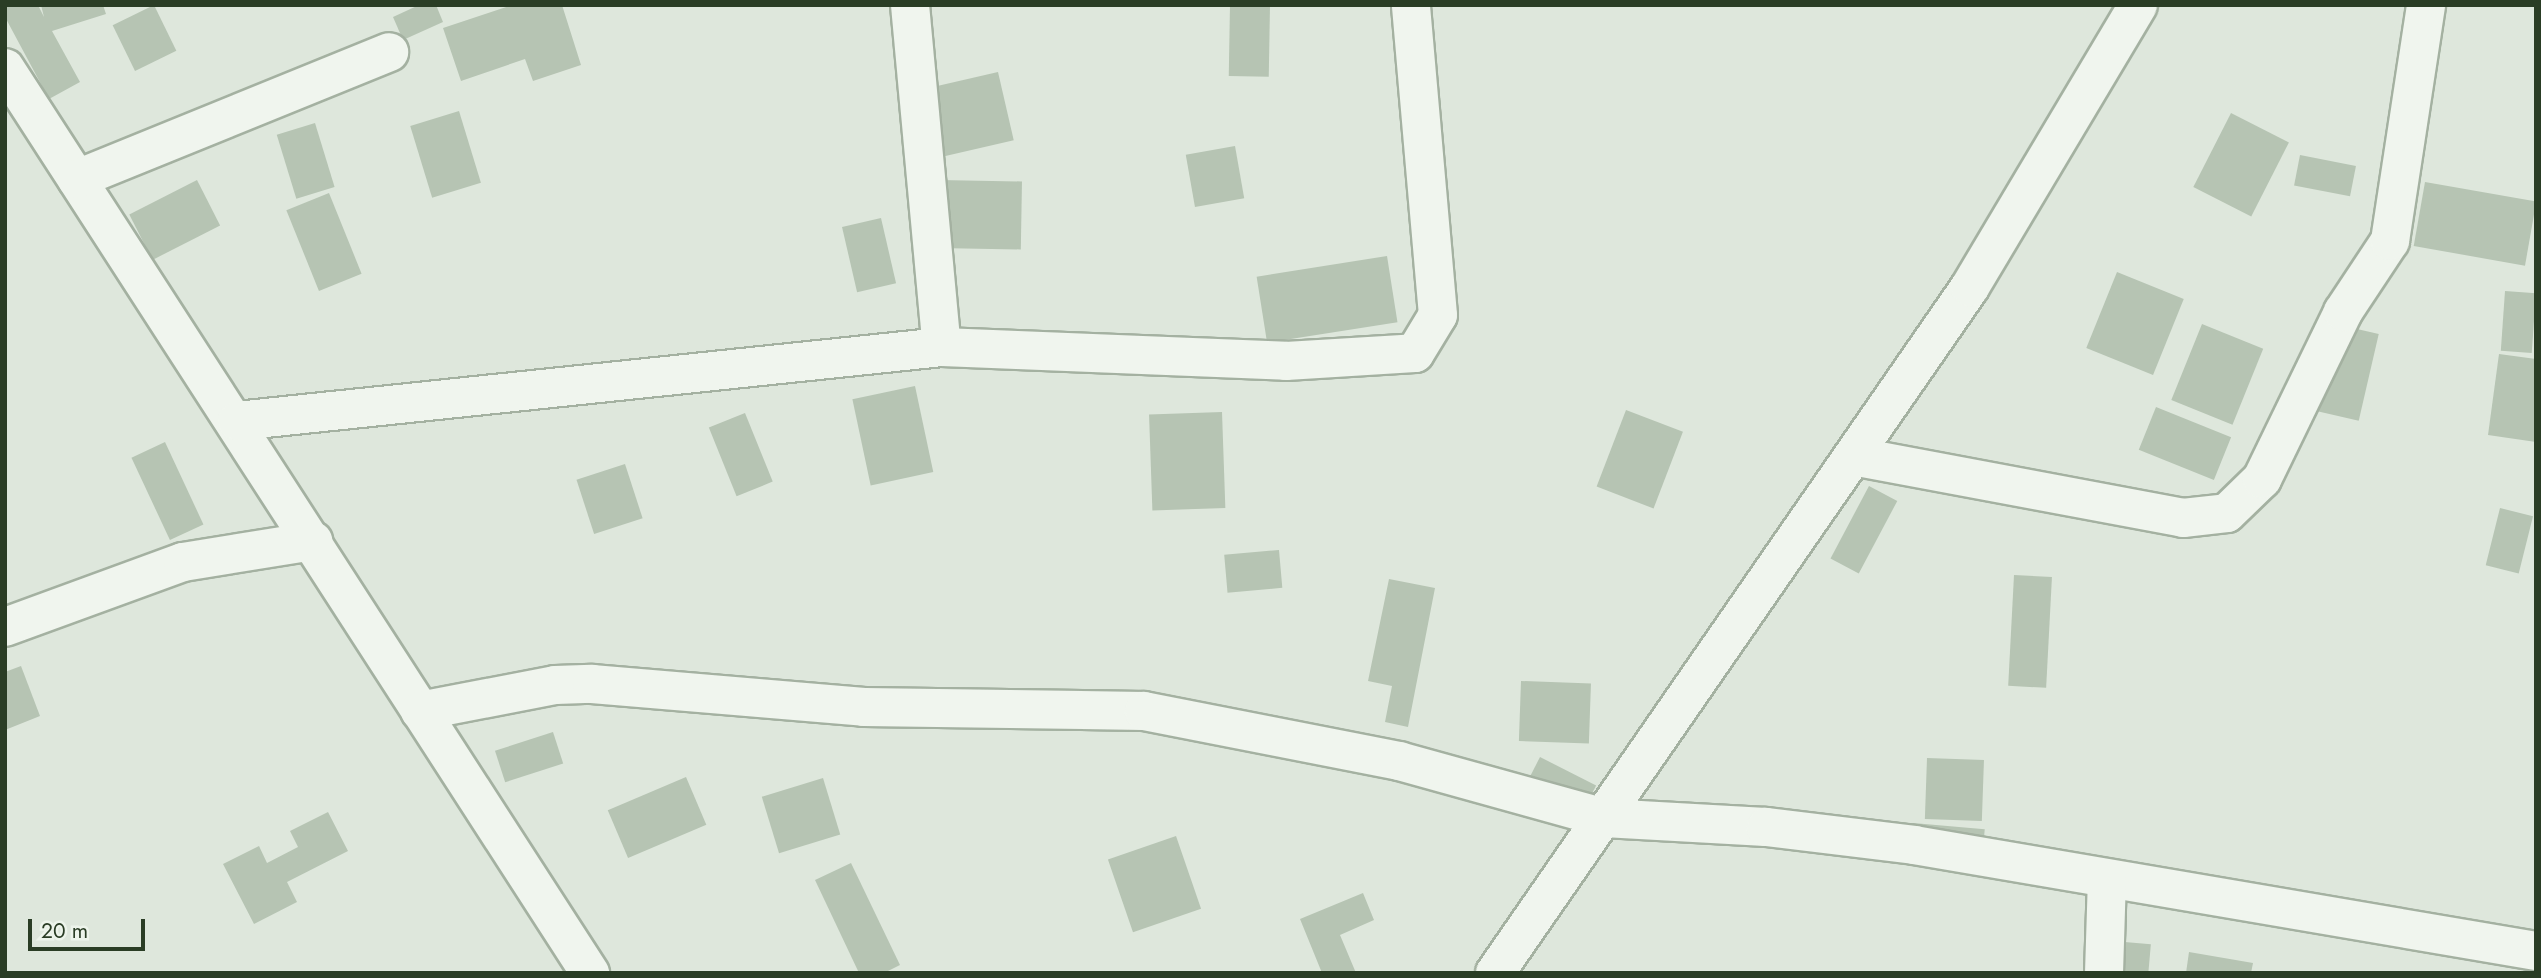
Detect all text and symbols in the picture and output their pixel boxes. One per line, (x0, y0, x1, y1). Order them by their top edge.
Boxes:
scale bar (32, 904, 149, 948)
text: 20 m (41, 916, 88, 946)

